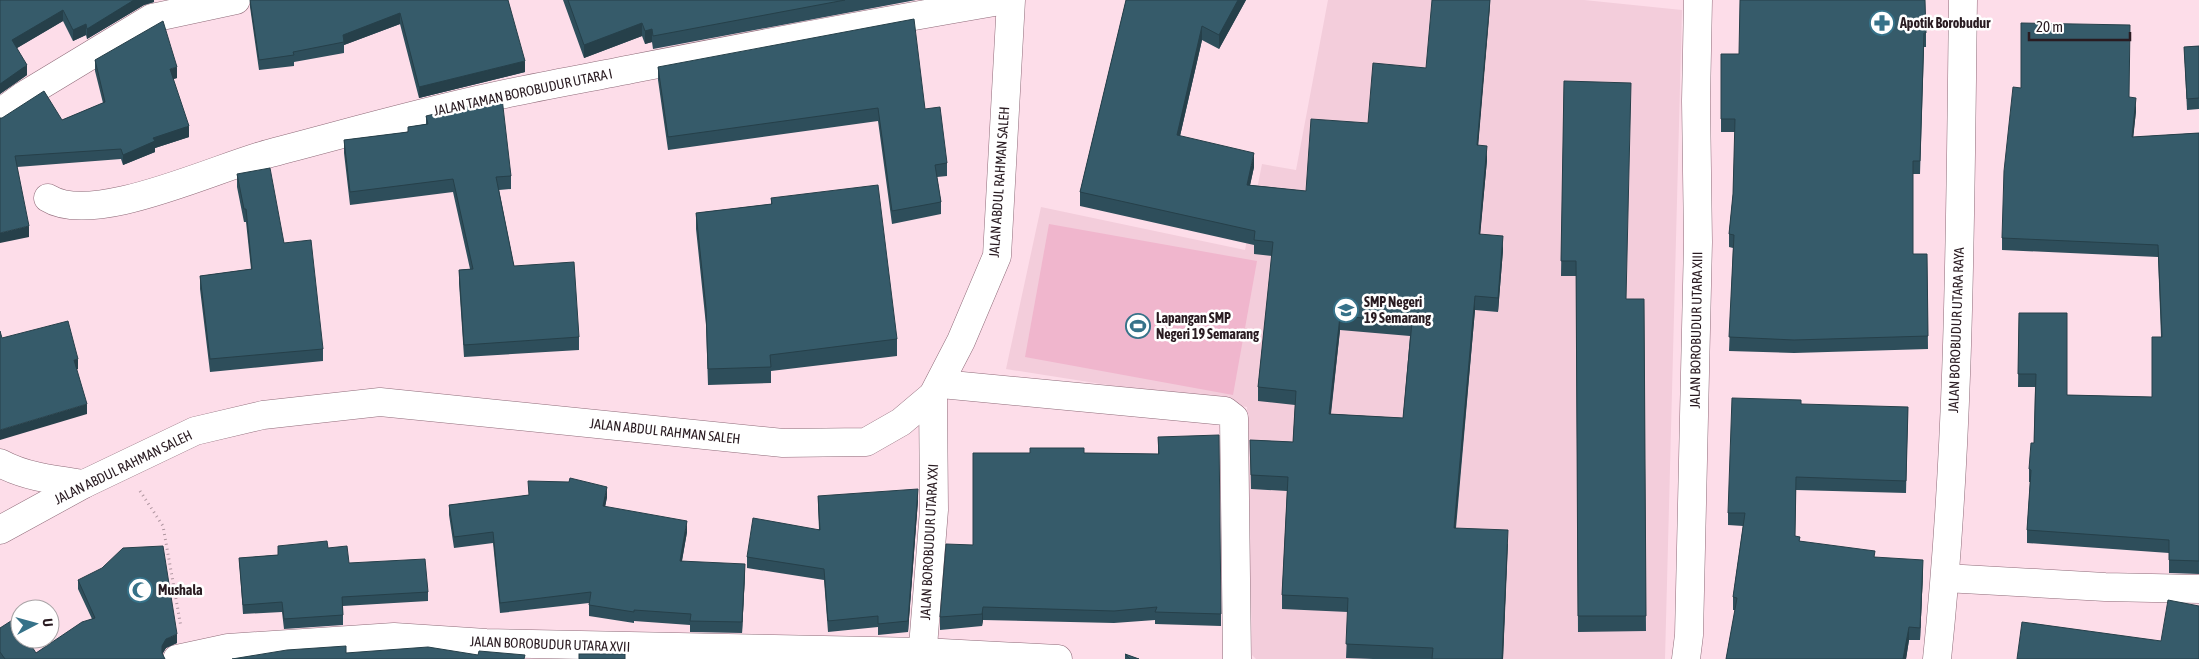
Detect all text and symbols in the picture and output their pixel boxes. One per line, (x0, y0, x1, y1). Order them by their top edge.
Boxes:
pharmacy icon: Apotik Borobudur (1869, 10, 1895, 36)
scale bar (2029, 10, 2130, 42)
place label: Apotik Borobudur (1899, 15, 1991, 31)
text: 20 m (2036, 18, 2063, 35)
street label: JALAN TAMAN BOROBUDUR UTARA I (432, 65, 614, 119)
street label: JALAN ABDUL RAHMAN SALEH (986, 106, 1012, 258)
street label: JALAN BOROBUDUR UTARA RAYA (1945, 247, 1967, 413)
street label: JALAN BOROBUDUR UTARA XIII (1687, 251, 1705, 409)
place label: SMP Negeri 19 Semarang (1364, 294, 1432, 326)
school or university icon: SMP Negeri 19 Semarang (1333, 297, 1359, 323)
place label: Lapangan SMP Negeri 19 Semarang (1156, 310, 1260, 342)
sports icon: Lapangan SMP Negeri 19 Semarang (1125, 313, 1151, 339)
street label: JALAN ABDUL RAHMAN SALEH (589, 415, 741, 447)
street label: JALAN ABDUL RAHMAN SALEH (51, 427, 195, 507)
street label: JALAN BOROBUDUR UTARA XXI (917, 464, 941, 620)
mosque icon: Mushala (127, 577, 153, 603)
place label: Mushala (158, 582, 203, 598)
north arrow (10, 599, 60, 649)
text: U (40, 618, 56, 628)
street label: JALAN BOROBUDUR UTARA XVII (470, 633, 630, 655)

